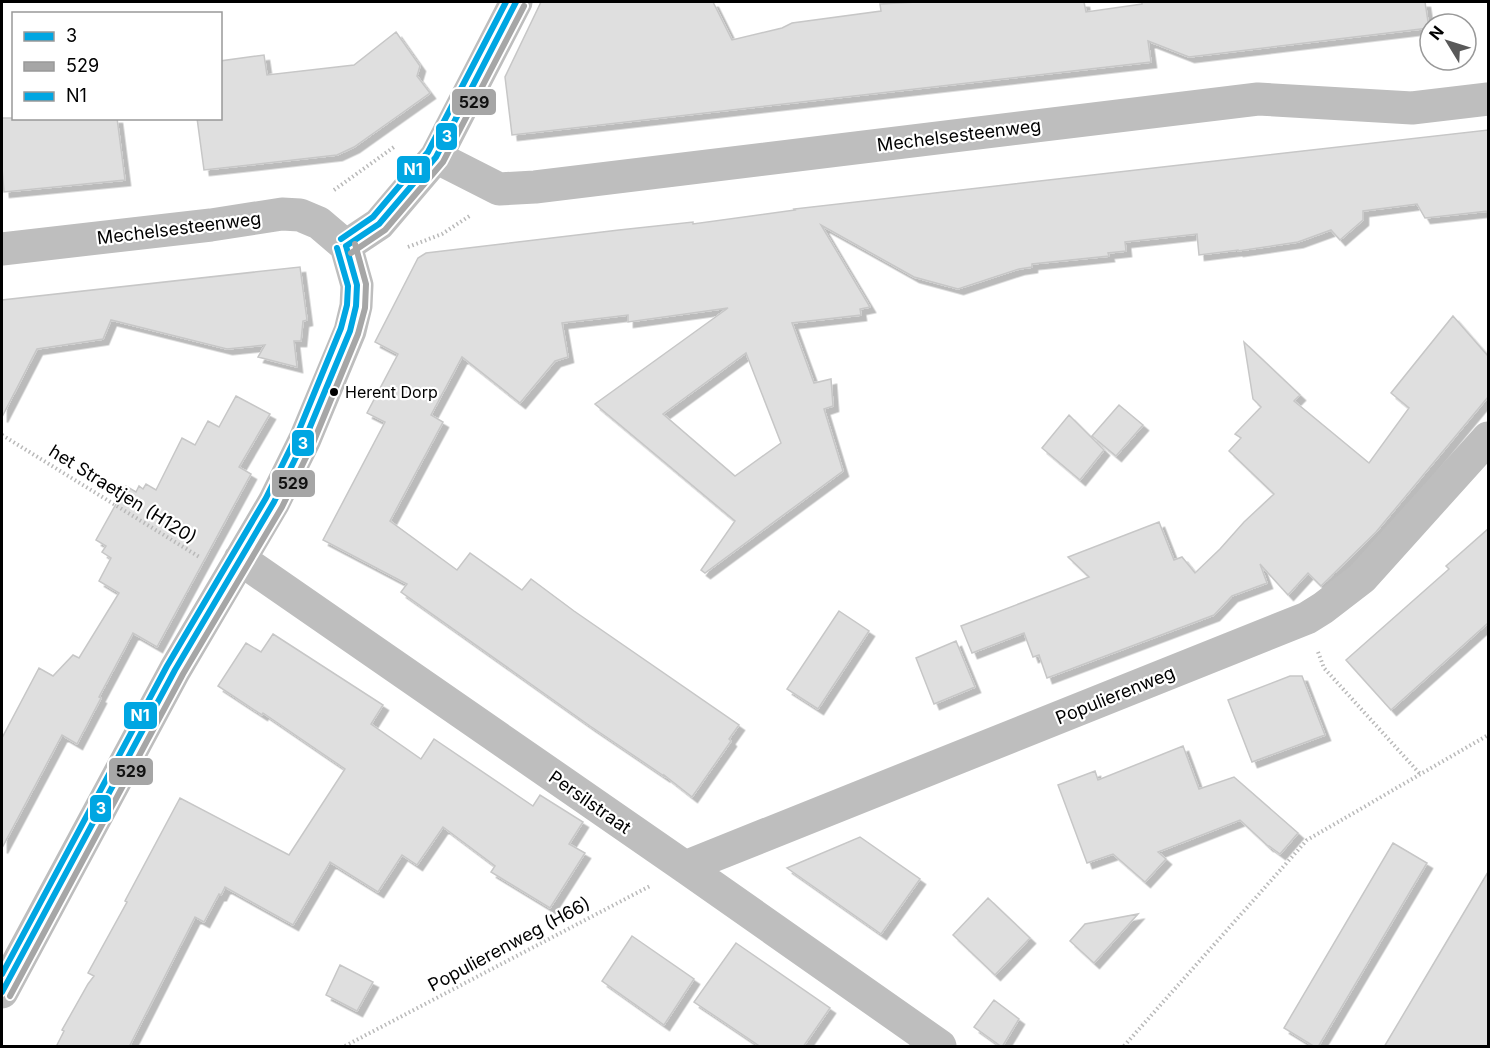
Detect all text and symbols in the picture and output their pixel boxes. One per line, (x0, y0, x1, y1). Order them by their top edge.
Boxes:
legend (12, 12, 222, 120)
north arrow (1418, 12, 1478, 72)
text: N (1425, 22, 1448, 44)
text: 3 (66, 25, 77, 46)
text: 529 (66, 55, 99, 76)
text: N1 (66, 85, 87, 106)
line badge: 529 (451, 88, 497, 116)
text: 529 (459, 92, 489, 112)
street label: Mechelsesteenweg (876, 115, 1042, 155)
line badge: 3 (435, 122, 458, 151)
text: 3 (442, 126, 452, 146)
line badge: N1 (396, 155, 431, 184)
text: N1 (403, 159, 423, 179)
street label: Mechelsesteenweg (96, 208, 262, 248)
place label: Herent Dorp (345, 382, 438, 402)
marker: Herent Dorp (328, 386, 340, 398)
line badge: 3 (291, 429, 315, 457)
text: 3 (298, 433, 308, 453)
street label: het Straetjen (H120) (45, 440, 201, 548)
line badge: 529 (271, 469, 316, 498)
text: 529 (278, 473, 308, 493)
street label: Populierenweg (1052, 662, 1178, 728)
line badge: N1 (123, 701, 158, 730)
text: N1 (130, 705, 150, 725)
line badge: 529 (108, 757, 154, 786)
text: 529 (116, 761, 146, 781)
street label: Persilstraat (545, 766, 635, 838)
line badge: 3 (89, 794, 112, 823)
text: 3 (96, 798, 106, 818)
street label: Populierenweg (H66) (424, 892, 594, 996)

